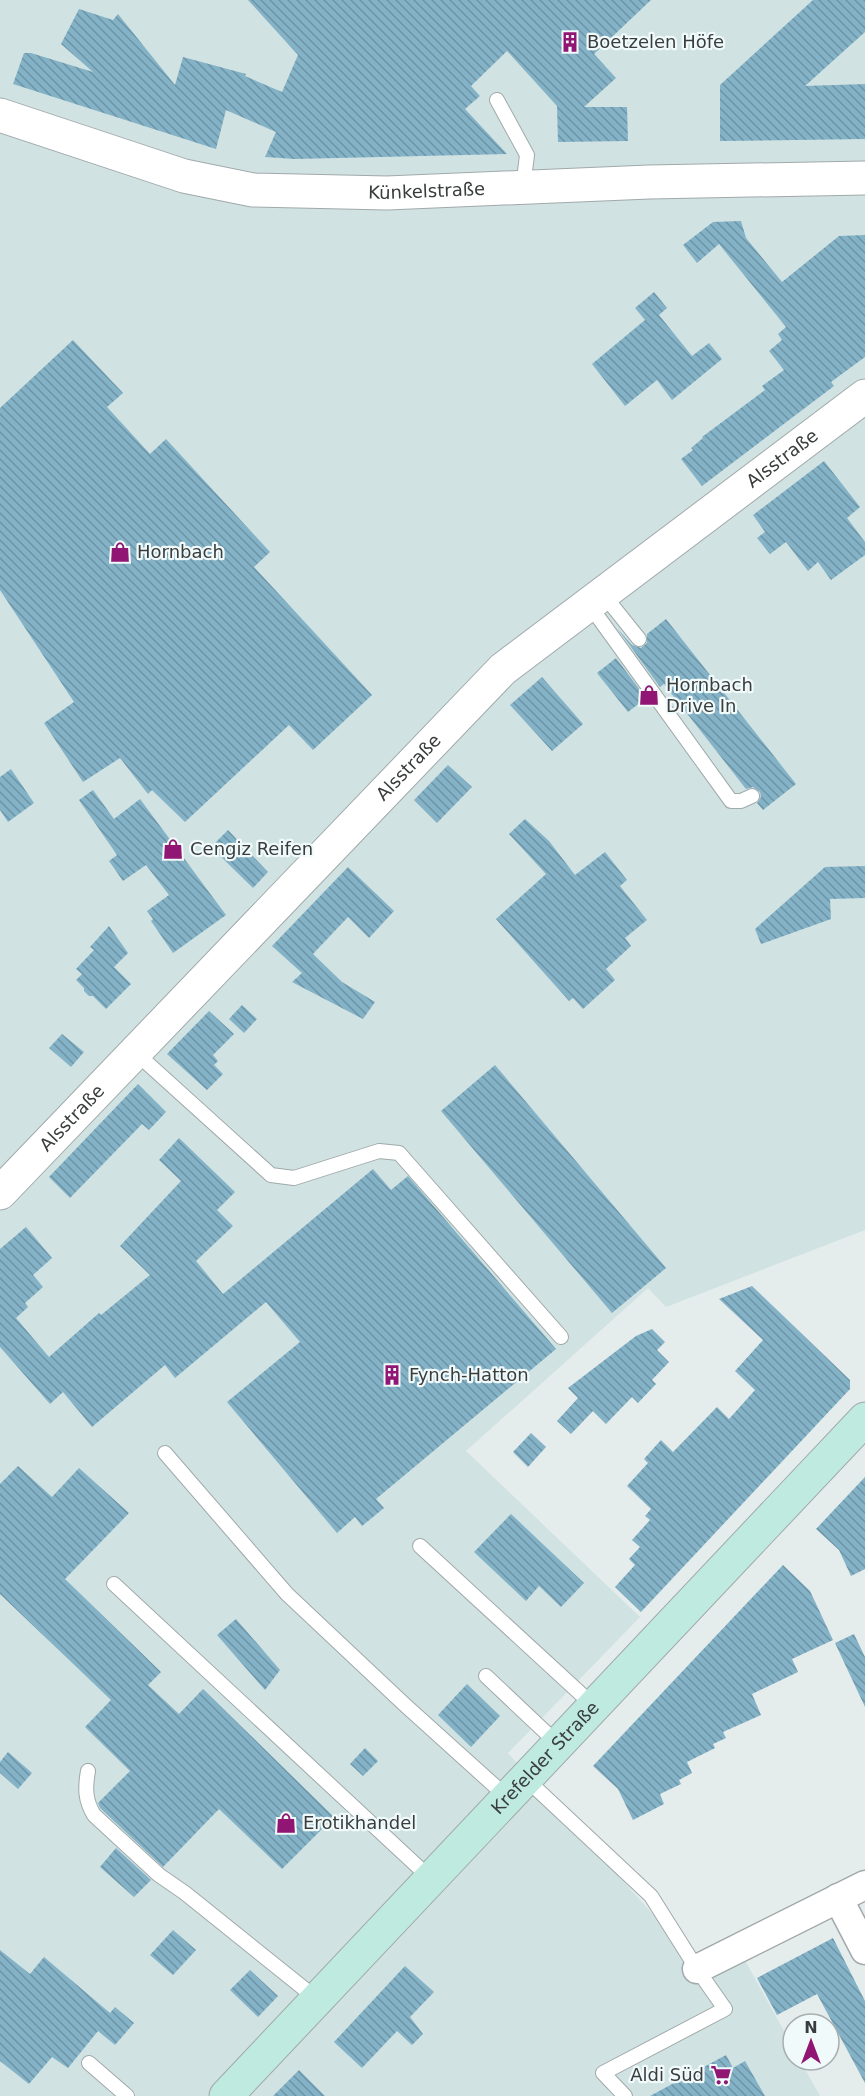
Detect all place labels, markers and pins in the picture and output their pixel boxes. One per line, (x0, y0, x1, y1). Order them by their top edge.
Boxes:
building icon: Boetzelen Höfe (558, 30, 582, 54)
place label: Boetzelen Höfe (587, 31, 724, 52)
shop icon: Hornbach (108, 540, 132, 564)
place label: Hornbach (137, 541, 224, 562)
place label: Hornbach Drive In (666, 674, 753, 716)
shop icon: Hornbach Drive In (637, 683, 661, 707)
shop icon: Cengiz Reifen (161, 837, 185, 861)
place label: Cengiz Reifen (190, 838, 313, 859)
building icon: Fynch-Hatton (380, 1363, 404, 1387)
place label: Fynch-Hatton (409, 1364, 529, 1385)
shop icon: Erotikhandel (274, 1811, 298, 1835)
place label: Erotikhandel (303, 1812, 416, 1833)
supermarket icon: Aldi Süd (709, 2063, 733, 2087)
place label: Aldi Süd (630, 2064, 704, 2085)

